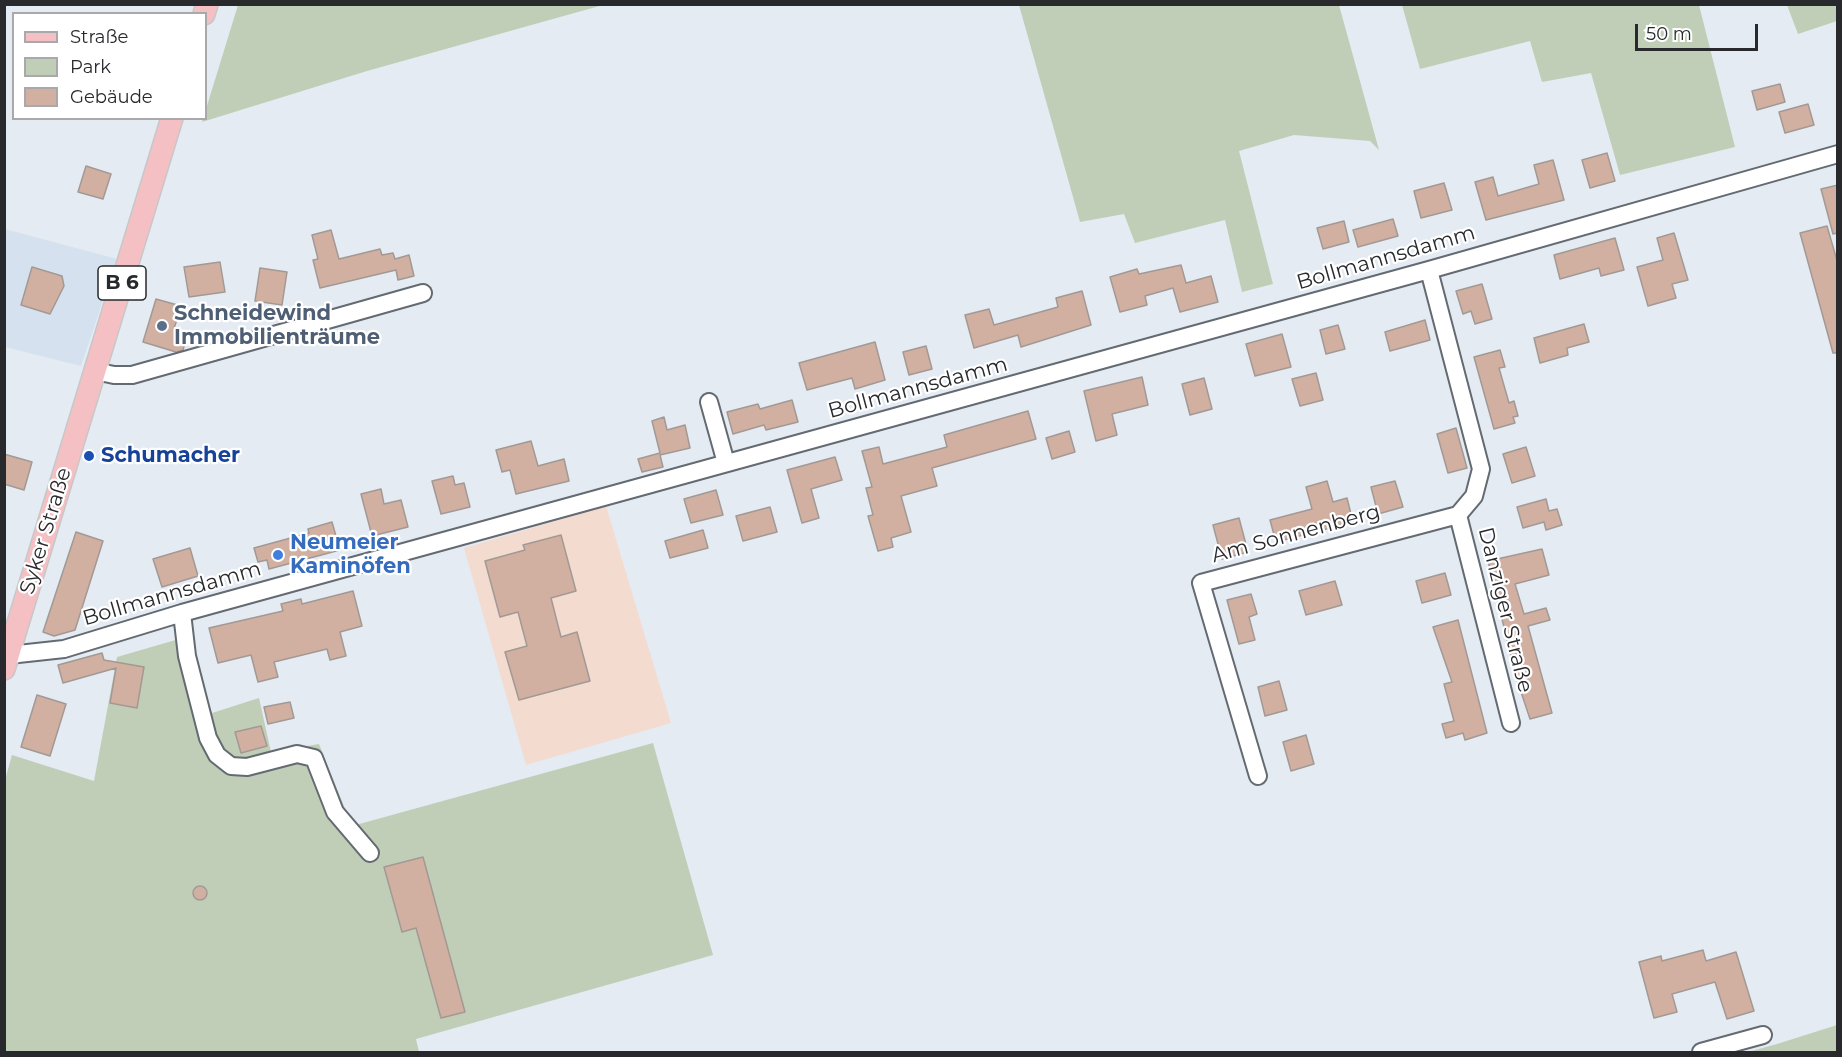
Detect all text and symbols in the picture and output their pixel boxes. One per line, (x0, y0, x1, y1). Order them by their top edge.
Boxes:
legend (12, 12, 207, 120)
scale bar (1638, 12, 1761, 50)
text: 50 m (1646, 23, 1692, 45)
text: Straße (70, 26, 128, 48)
text: Park (70, 56, 111, 78)
text: Gebäude (70, 86, 153, 108)
street label: Bollmannsdamm (1294, 220, 1478, 296)
road number: B 6 (98, 266, 146, 300)
place label: Schneidewind Immobilienträume (174, 301, 380, 351)
marker: Schneidewind Immobilienträume (155, 319, 169, 333)
street label: Bollmannsdamm (825, 352, 1011, 424)
place label: Schumacher (101, 443, 240, 469)
marker: Schumacher (82, 449, 96, 463)
street label: Syker Straße (15, 465, 77, 597)
street label: Am Sonnenberg (1209, 499, 1383, 569)
street label: Danziger Straße (1472, 525, 1538, 695)
place label: Neumeier Kaminöfen (290, 530, 411, 580)
marker: Neumeier Kaminöfen (271, 548, 285, 562)
street label: Bollmannsdamm (80, 556, 264, 632)

